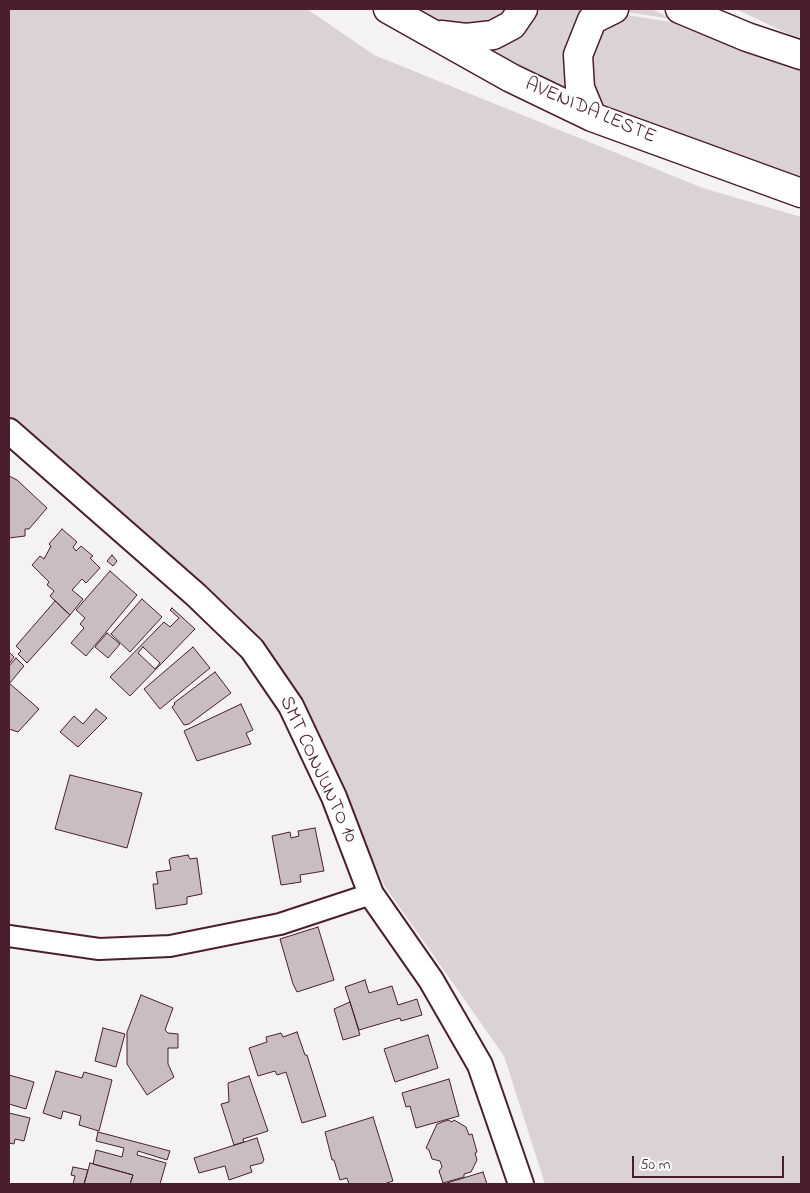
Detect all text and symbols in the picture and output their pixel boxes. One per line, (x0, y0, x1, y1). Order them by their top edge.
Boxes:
street label: AVENIDA LESTE (521, 74, 659, 150)
street label: SMT CONJUNTO 10 (273, 693, 361, 847)
scale bar (635, 1146, 788, 1178)
text: 50 m (640, 1154, 670, 1176)

